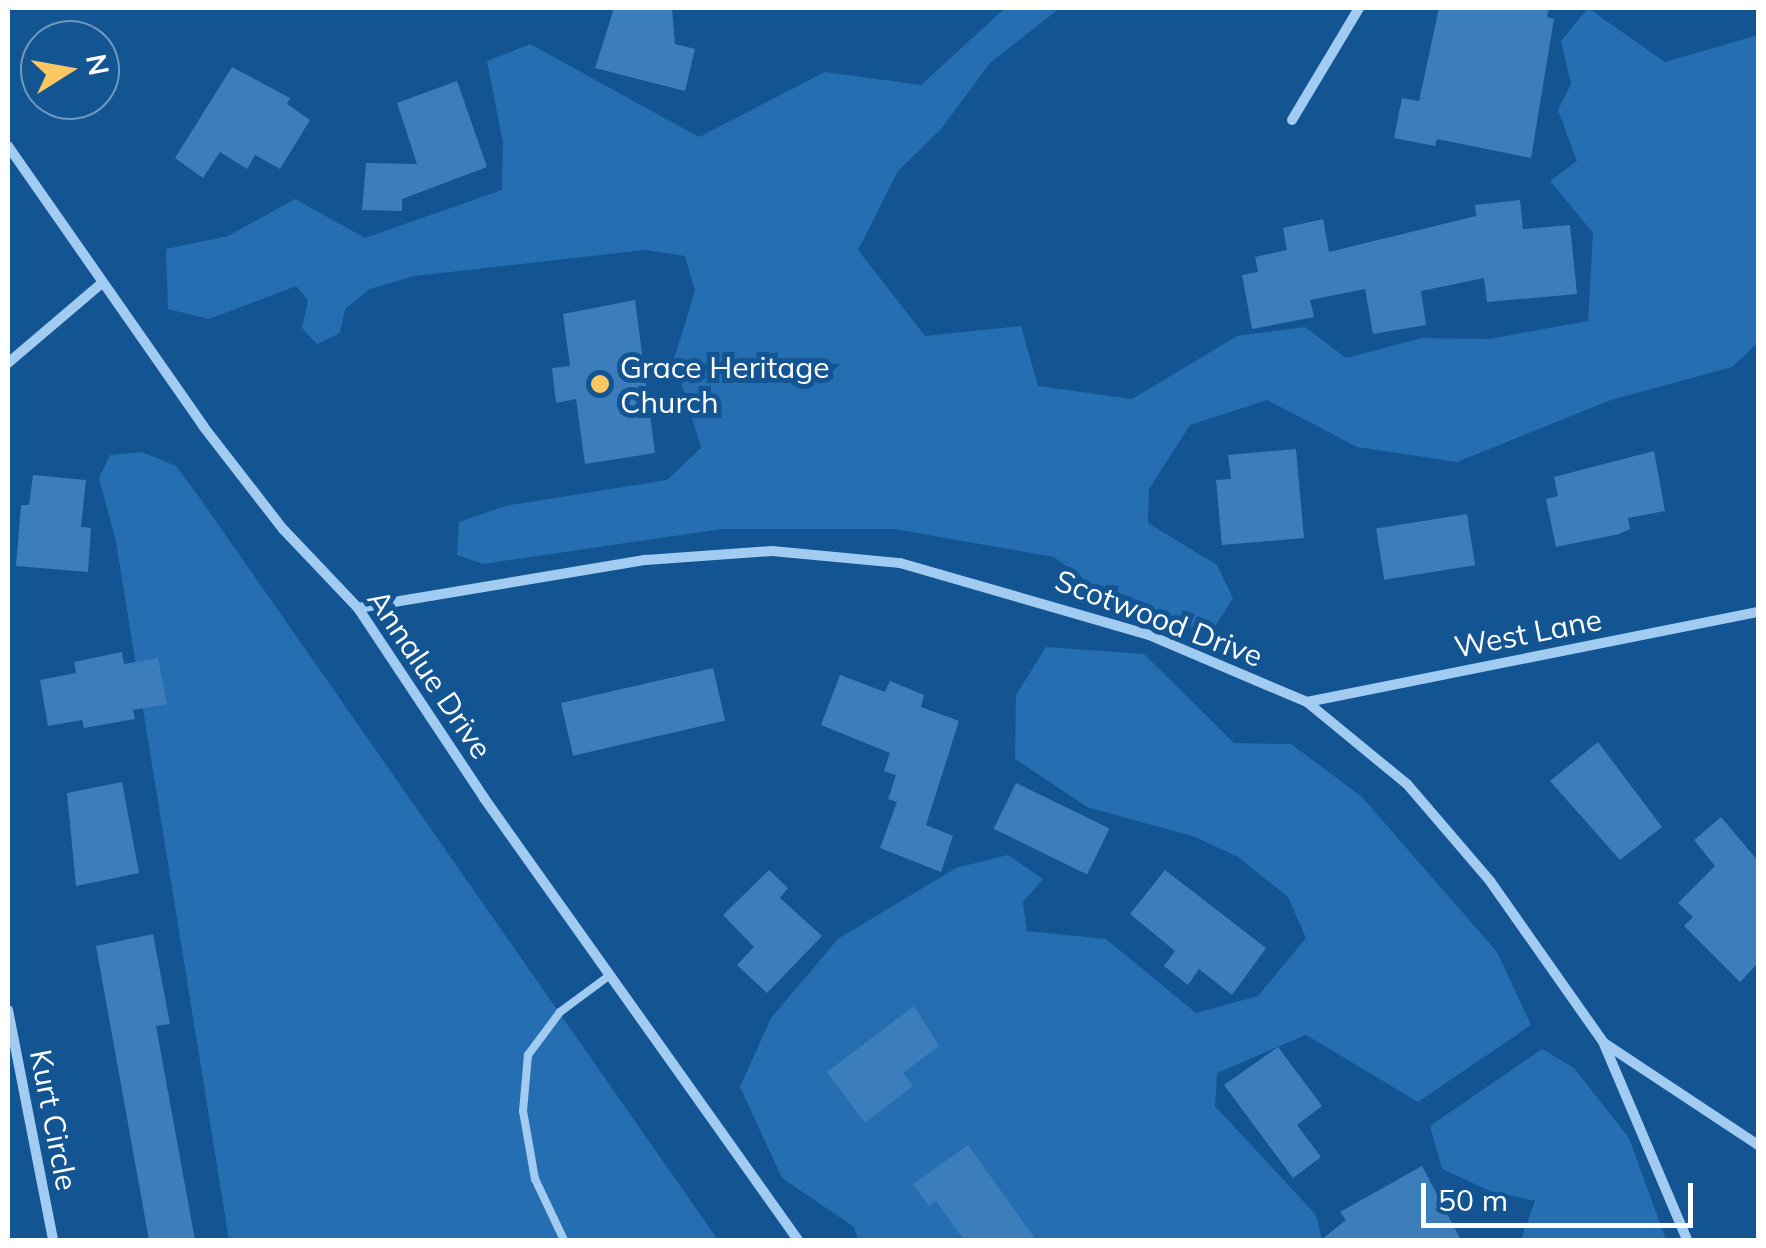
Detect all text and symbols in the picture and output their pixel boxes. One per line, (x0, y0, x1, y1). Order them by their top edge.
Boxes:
north arrow (20, 20, 120, 120)
text: N (79, 51, 117, 78)
place label: Grace Heritage Church (620, 349, 830, 420)
marker: Grace Heritage Church (589, 373, 611, 395)
street label: Scotwood Drive (1050, 562, 1268, 674)
street label: Annalue Drive (360, 583, 500, 765)
street label: West Lane (1451, 601, 1605, 665)
street label: Kurt Circle (23, 1047, 85, 1193)
scale bar (1426, 1163, 1698, 1225)
text: 50 m (1438, 1181, 1508, 1219)

